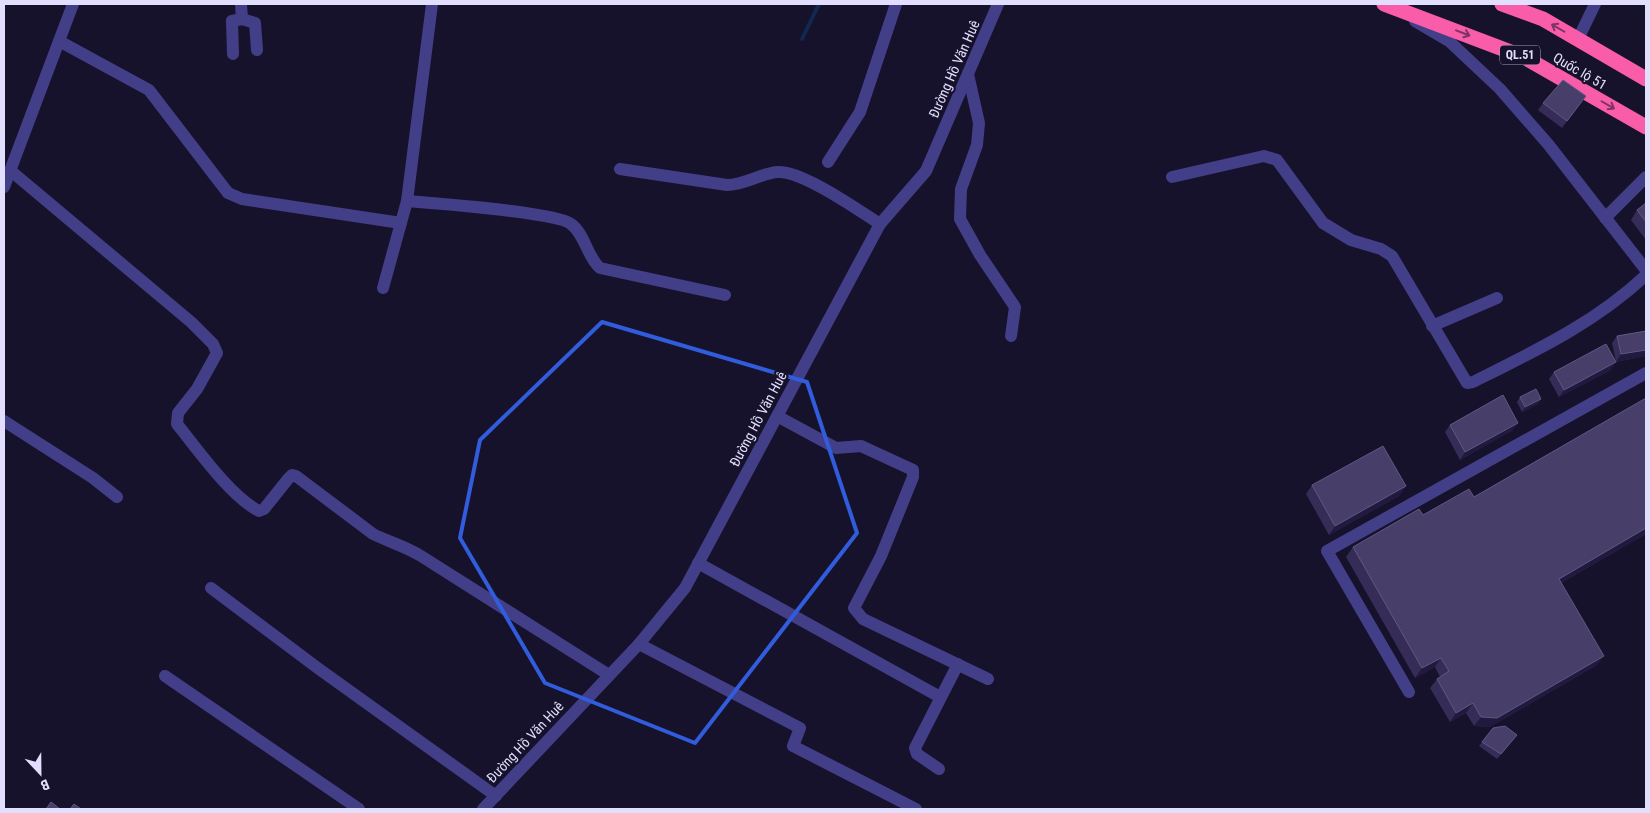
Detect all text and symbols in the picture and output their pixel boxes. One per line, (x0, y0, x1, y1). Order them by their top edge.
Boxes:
street label: Đường Hồ Văn Huê (925, 17, 983, 120)
one-way arrow (1552, 23, 1566, 33)
one-way arrow (1455, 30, 1470, 39)
road number: QL.51 (1500, 46, 1540, 64)
street label: Quốc lộ 51 (1550, 49, 1610, 93)
one-way arrow (1600, 100, 1615, 110)
street label: Đường Hồ Văn Huê (726, 369, 790, 469)
street label: Đường Hồ Văn Huê (483, 698, 567, 786)
north arrow (15, 748, 65, 798)
text: B (38, 776, 52, 794)

